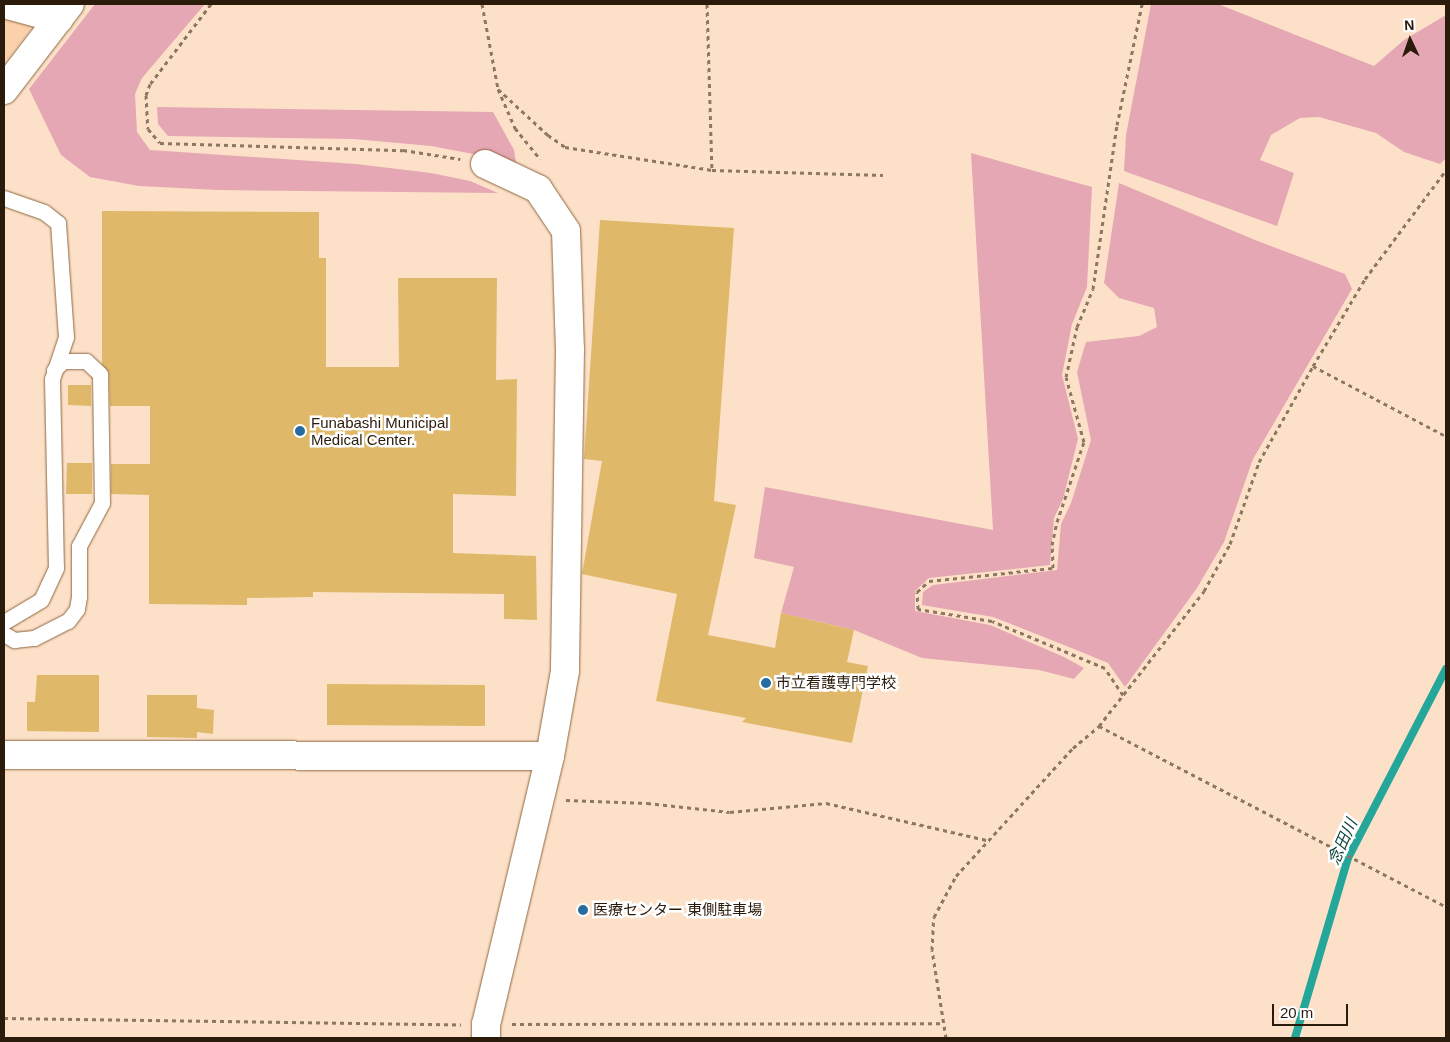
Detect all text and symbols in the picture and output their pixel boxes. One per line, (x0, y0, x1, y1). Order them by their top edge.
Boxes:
north arrow (1385, 15, 1435, 65)
text: N (1404, 17, 1415, 33)
place label: Funabashi Municipal Medical Center. (311, 413, 449, 448)
marker: Funabashi Municipal Medical Center. (293, 424, 307, 438)
place label: 市立看護専門学校 (776, 674, 896, 692)
marker: 市立看護専門学校 (760, 677, 772, 689)
water label: 念田川 (1324, 816, 1362, 868)
place label: 医療センター 東側駐車場 (593, 901, 762, 919)
marker: 医療センター 東側駐車場 (577, 904, 589, 916)
scale bar (1275, 994, 1351, 1026)
text: 20 m (1280, 1004, 1313, 1021)

